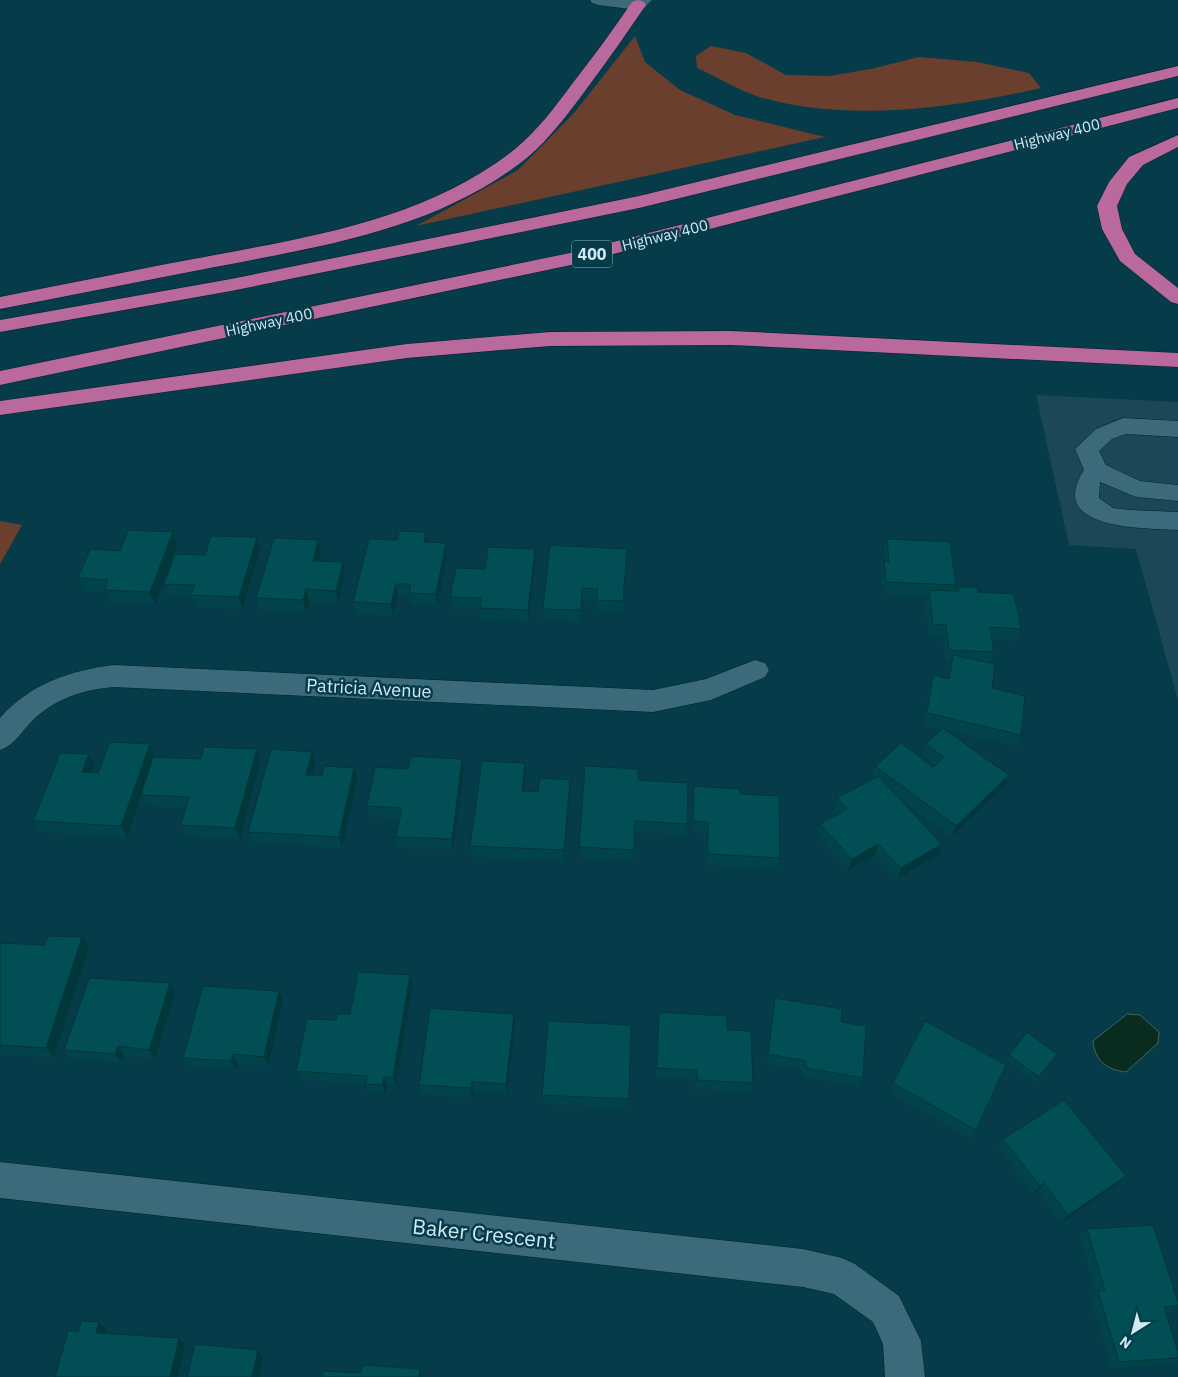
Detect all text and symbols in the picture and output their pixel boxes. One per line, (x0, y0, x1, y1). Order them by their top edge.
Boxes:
street label: Highway 400 (1012, 114, 1102, 154)
street label: Highway 400 (620, 215, 710, 255)
road number: 400 (572, 240, 612, 268)
street label: Highway 400 (224, 304, 314, 340)
street label: Patricia Avenue (306, 673, 432, 703)
street label: Baker Crescent (411, 1212, 557, 1254)
north arrow (1108, 1307, 1158, 1357)
text: N (1116, 1332, 1135, 1353)

